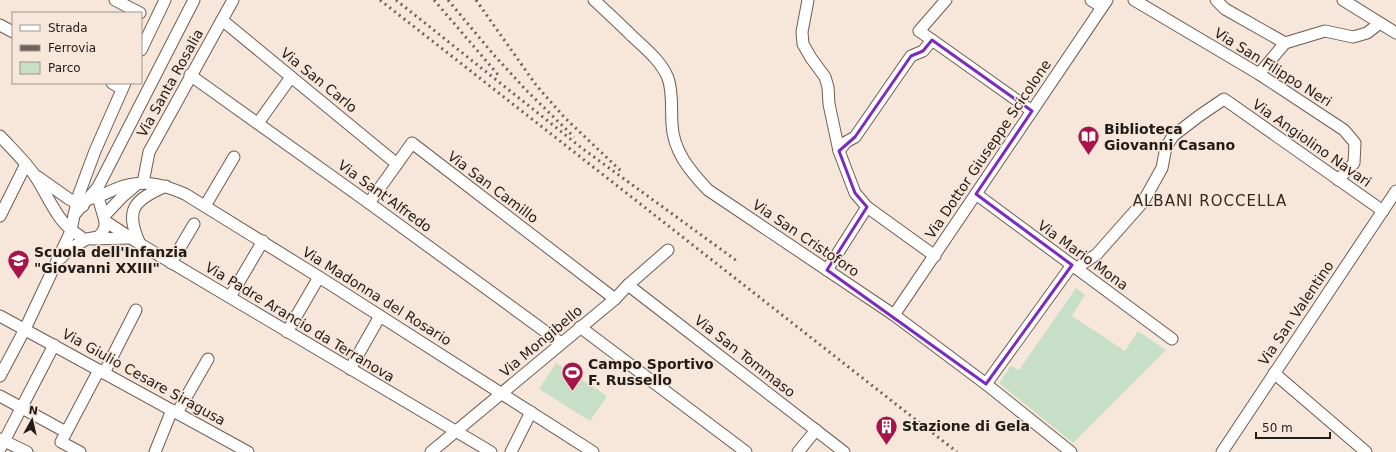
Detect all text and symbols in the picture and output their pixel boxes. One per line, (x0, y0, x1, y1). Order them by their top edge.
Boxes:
legend (12, 12, 142, 84)
text: Strada (48, 21, 88, 35)
street label: Via San Filippo Neri (1211, 24, 1335, 110)
street label: Via Santa Rosalia (134, 26, 206, 140)
text: Ferrovia (48, 41, 96, 55)
street label: Via San Carlo (278, 44, 360, 116)
street label: Via Dottor Giuseppe Scicolone (922, 57, 1054, 241)
text: Parco (48, 61, 81, 75)
street label: Via Angiolino Navari (1250, 96, 1374, 190)
place label: Biblioteca Giovanni Casano (1104, 121, 1236, 153)
library icon: Biblioteca Giovanni Casano (1076, 124, 1102, 157)
street label: Via San Camillo (445, 148, 541, 226)
street label: Via Sant'Alfredo (335, 157, 435, 235)
district label: ALBANI ROCCELLA (1133, 192, 1287, 210)
street label: Via San Cristoforo (750, 196, 862, 280)
street label: Via Mario Mona (1035, 217, 1131, 293)
street label: Via Madonna del Rosario (300, 243, 454, 349)
place label: Scuola dell'Infanzia "Giovanni XXIII" (34, 244, 188, 276)
school or university icon: Scuola dell'Infanzia "Giovanni XXIII" (6, 247, 32, 280)
street label: Via San Valentino (1255, 258, 1337, 368)
street label: Via Padre Arancio da Terranova (202, 259, 398, 385)
street label: Via Mongibello (497, 302, 585, 380)
street label: Via San Tommaso (691, 312, 799, 400)
street label: Via Giulio Cesare Siragusa (60, 325, 228, 429)
place label: Campo Sportivo F. Russello (588, 356, 714, 388)
sports icon: Campo Sportivo F. Russello (560, 359, 586, 392)
north arrow (12, 400, 52, 440)
text: N (28, 404, 39, 418)
building icon: Stazione di Gela (874, 413, 900, 446)
scale bar (1256, 414, 1330, 440)
place label: Stazione di Gela (902, 418, 1030, 434)
text: 50 m (1262, 421, 1293, 435)

